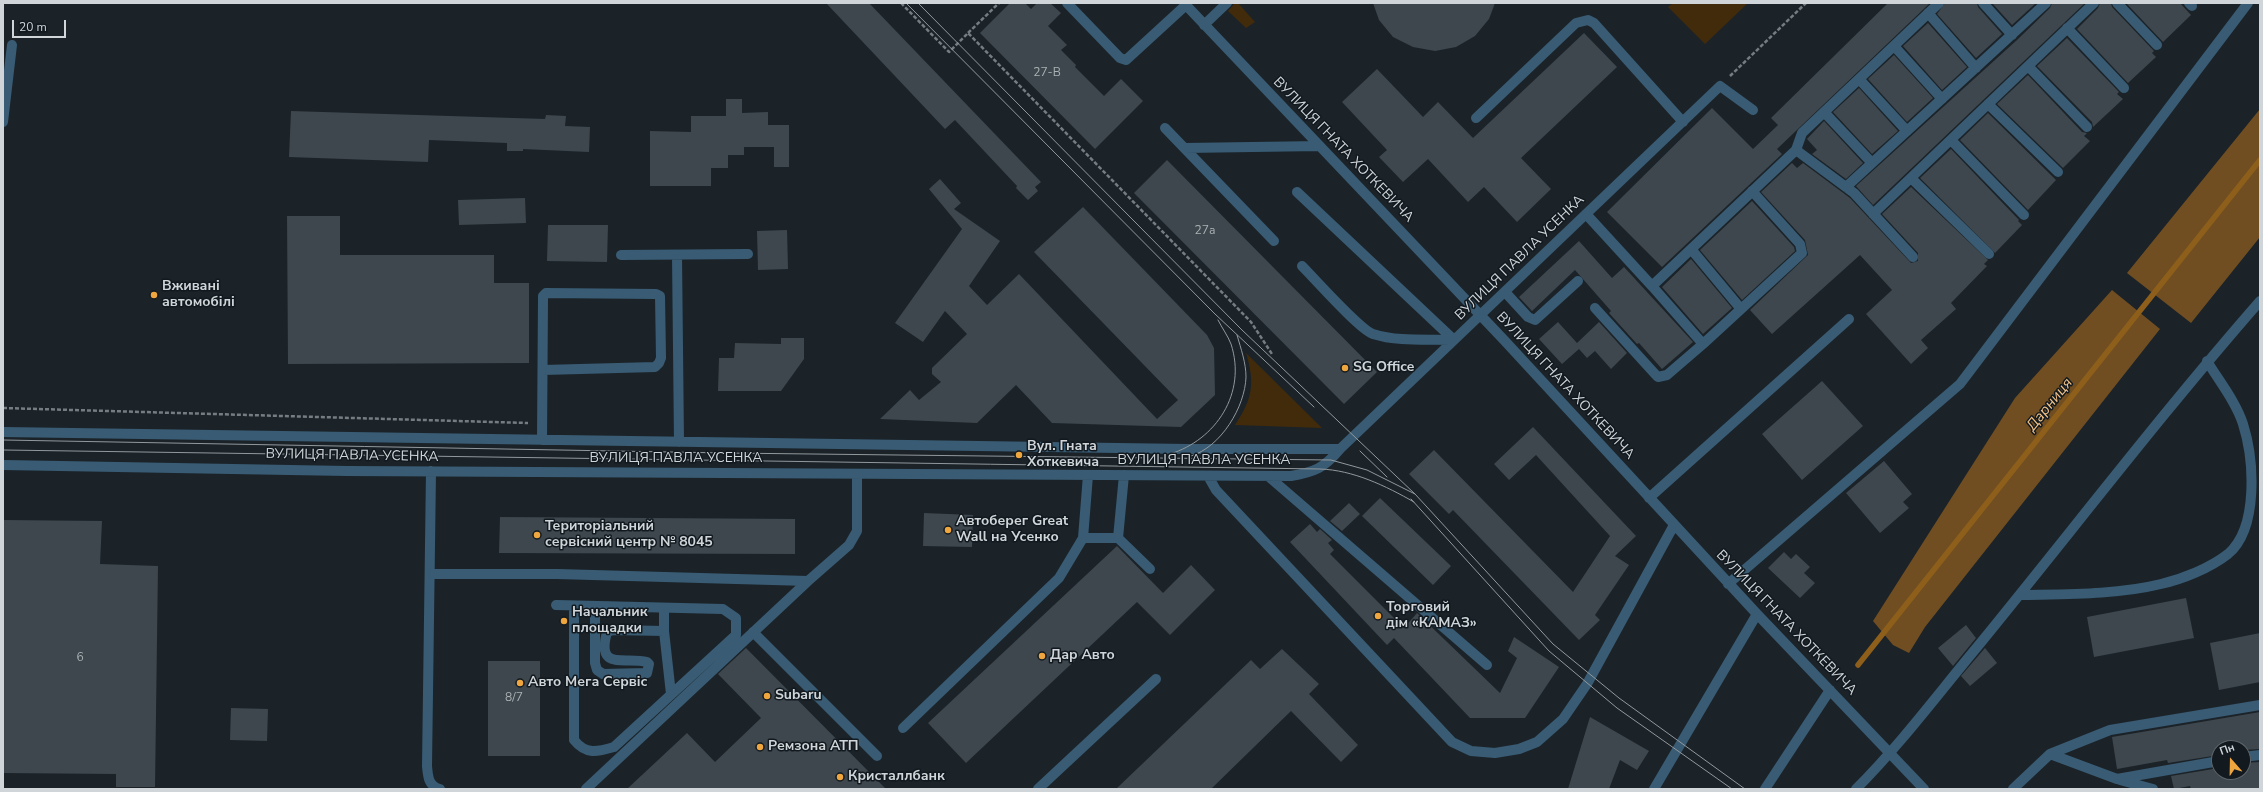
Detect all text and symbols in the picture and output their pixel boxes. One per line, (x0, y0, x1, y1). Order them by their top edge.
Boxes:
scale bar (14, 12, 68, 38)
text: 20 m (19, 19, 47, 35)
house number: 27-В (1033, 66, 1061, 80)
street label: ВУЛИЦЯ ГНАТА ХОТКЕВИЧА (1269, 74, 1417, 226)
street label: ВУЛИЦЯ ПАВЛА УСЕНКА (1452, 192, 1588, 324)
house number: 27а (1195, 224, 1215, 238)
place label: Вживані автомобілі (162, 279, 235, 312)
marker: Вживані автомобілі (149, 290, 159, 300)
street label: ВУЛИЦЯ ГНАТА ХОТКЕВИЧА (1492, 309, 1638, 463)
place label: SG Office (1353, 360, 1414, 376)
marker: SG Office (1340, 363, 1350, 373)
water label: Дарниця (2023, 375, 2077, 435)
place label: Вул. Гната Хоткевича (1027, 439, 1099, 472)
street label: ВУЛИЦЯ ПАВЛА УСЕНКА (265, 446, 439, 466)
marker: Вул. Гната Хоткевича (1014, 450, 1024, 460)
street label: ВУЛИЦЯ ПАВЛА УСЕНКА (590, 451, 762, 467)
street label: ВУЛИЦЯ ПАВЛА УСЕНКА (1118, 453, 1290, 469)
place label: Автоберег Great Wall на Усенко (956, 514, 1068, 546)
place label: Територіальний сервісний центр № 8045 (545, 519, 713, 552)
marker: Автоберег Great Wall на Усенко (943, 525, 953, 535)
marker: Територіальний сервісний центр № 8045 (532, 530, 542, 540)
street label: ВУЛИЦЯ ГНАТА ХОТКЕВИЧА (1712, 547, 1860, 699)
place label: Торговий дім «КАМАЗ» (1386, 600, 1477, 632)
place label: Начальник площадки (572, 605, 647, 638)
marker: Торговий дім «КАМАЗ» (1373, 611, 1383, 621)
marker: Начальник площадки (559, 616, 569, 626)
place label: Дар Авто (1050, 648, 1115, 664)
house number: 6 (76, 651, 84, 665)
marker: Дар Авто (1037, 651, 1047, 661)
place label: Авто Мега Сервіс (528, 675, 647, 691)
marker: Авто Мега Сервіс (515, 678, 525, 688)
place label: Subaru (775, 688, 822, 704)
house number: 8/7 (505, 691, 523, 705)
marker: Subaru (762, 691, 772, 701)
place label: Ремзона АТП (768, 739, 859, 755)
north arrow (2211, 740, 2251, 780)
text: Пн (2217, 740, 2237, 759)
marker: Ремзона АТП (755, 742, 765, 752)
place label: Кристаллбанк (848, 769, 945, 785)
marker: Кристаллбанк (835, 772, 845, 782)

